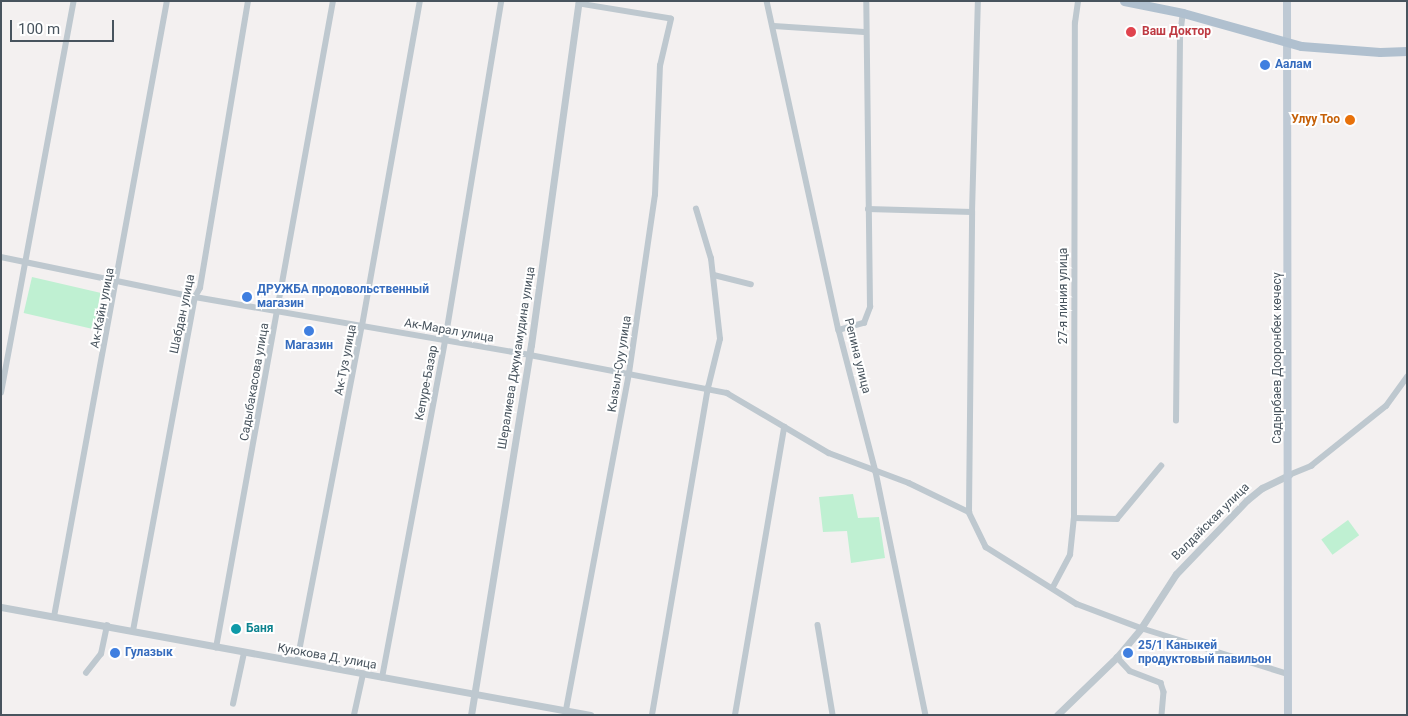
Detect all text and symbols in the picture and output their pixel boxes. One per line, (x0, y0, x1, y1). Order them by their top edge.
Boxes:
scale bar (12, 10, 116, 42)
text: 100 m (18, 20, 60, 38)
marker: Ваш Доктор (1124, 25, 1138, 39)
place label: Ваш Доктор (1142, 25, 1211, 39)
place label: Аалам (1275, 58, 1312, 72)
marker: Аалам (1259, 59, 1271, 71)
place label: Улуу Тоо (1291, 113, 1340, 127)
marker: Улуу Тоо (1344, 114, 1356, 126)
street label: 27-я линия улица (1057, 248, 1071, 344)
street label: Шералиева Джумамудина улица (495, 266, 539, 450)
street label: Ак-Кайн улица (88, 267, 118, 349)
street label: Садырбаев Дооронбек көчөсү (1271, 272, 1285, 444)
street label: Шабдан улица (168, 273, 198, 355)
place label: ДРУЖБА продовольственный магазин (257, 283, 429, 311)
marker: ДРУЖБА продовольственный магазин (241, 291, 253, 303)
street label: Кызыл-Суу улица (605, 315, 635, 413)
street label: Ак-Марал улица (403, 316, 495, 346)
street label: Репина улица (841, 317, 873, 395)
street label: Садыбакасова улица (238, 322, 272, 442)
street label: Ак-Туз улица (332, 323, 360, 397)
marker: Магазин (303, 325, 315, 337)
place label: Магазин (285, 339, 333, 353)
street label: Кепуре-Базар (413, 344, 441, 422)
street label: Валдайская улица (1169, 480, 1253, 564)
place label: Баня (246, 622, 273, 636)
marker: Баня (230, 623, 242, 635)
place label: 25/1 Каныкей продуктовый павильон (1138, 639, 1271, 667)
street label: Куюкова Д. улица (276, 641, 378, 673)
place label: Гулазык (125, 646, 173, 660)
marker: Гулазык (109, 647, 121, 659)
marker: 25/1 Каныкей продуктовый павильон (1122, 647, 1134, 659)

